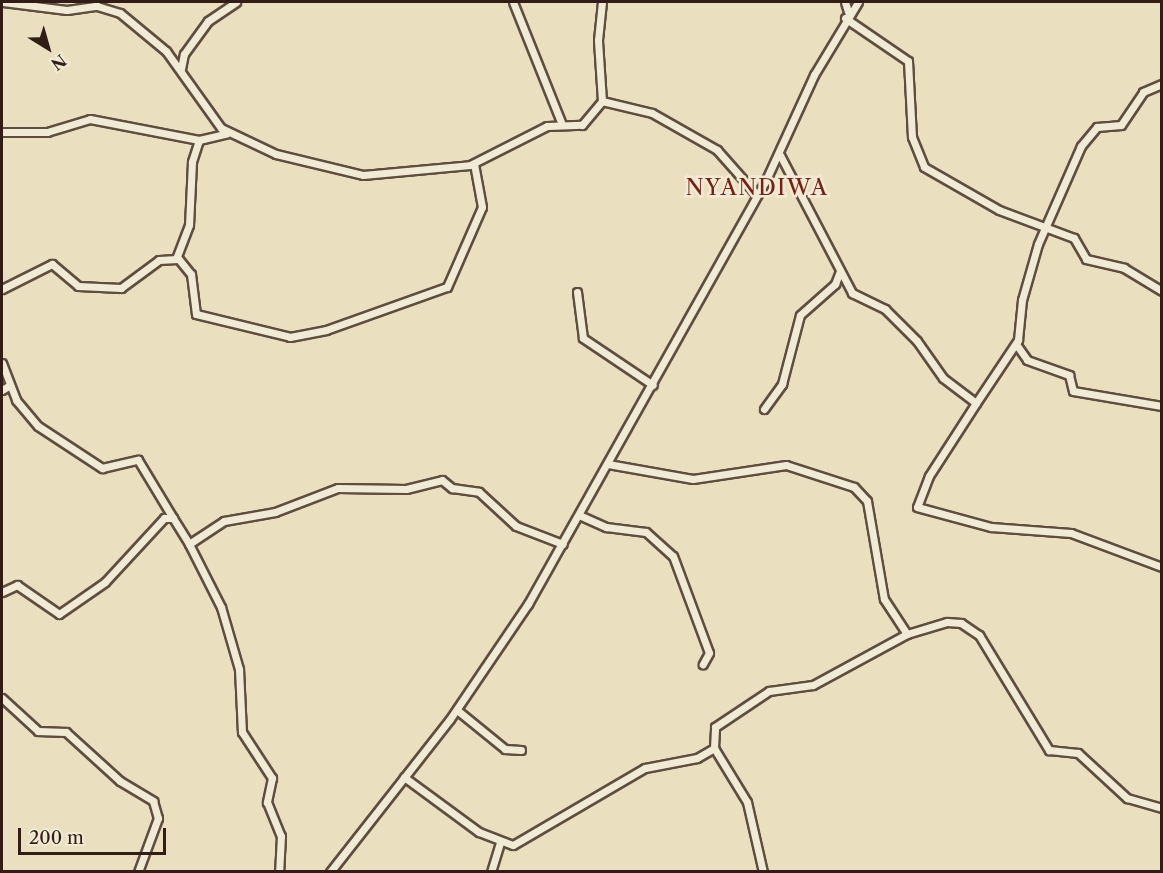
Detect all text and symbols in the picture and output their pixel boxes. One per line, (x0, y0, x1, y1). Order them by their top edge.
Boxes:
north arrow (18, 18, 78, 78)
text: N (47, 50, 70, 75)
district label: NYANDIWA (685, 175, 829, 201)
scale bar (21, 816, 170, 854)
text: 200 m (29, 827, 84, 849)

